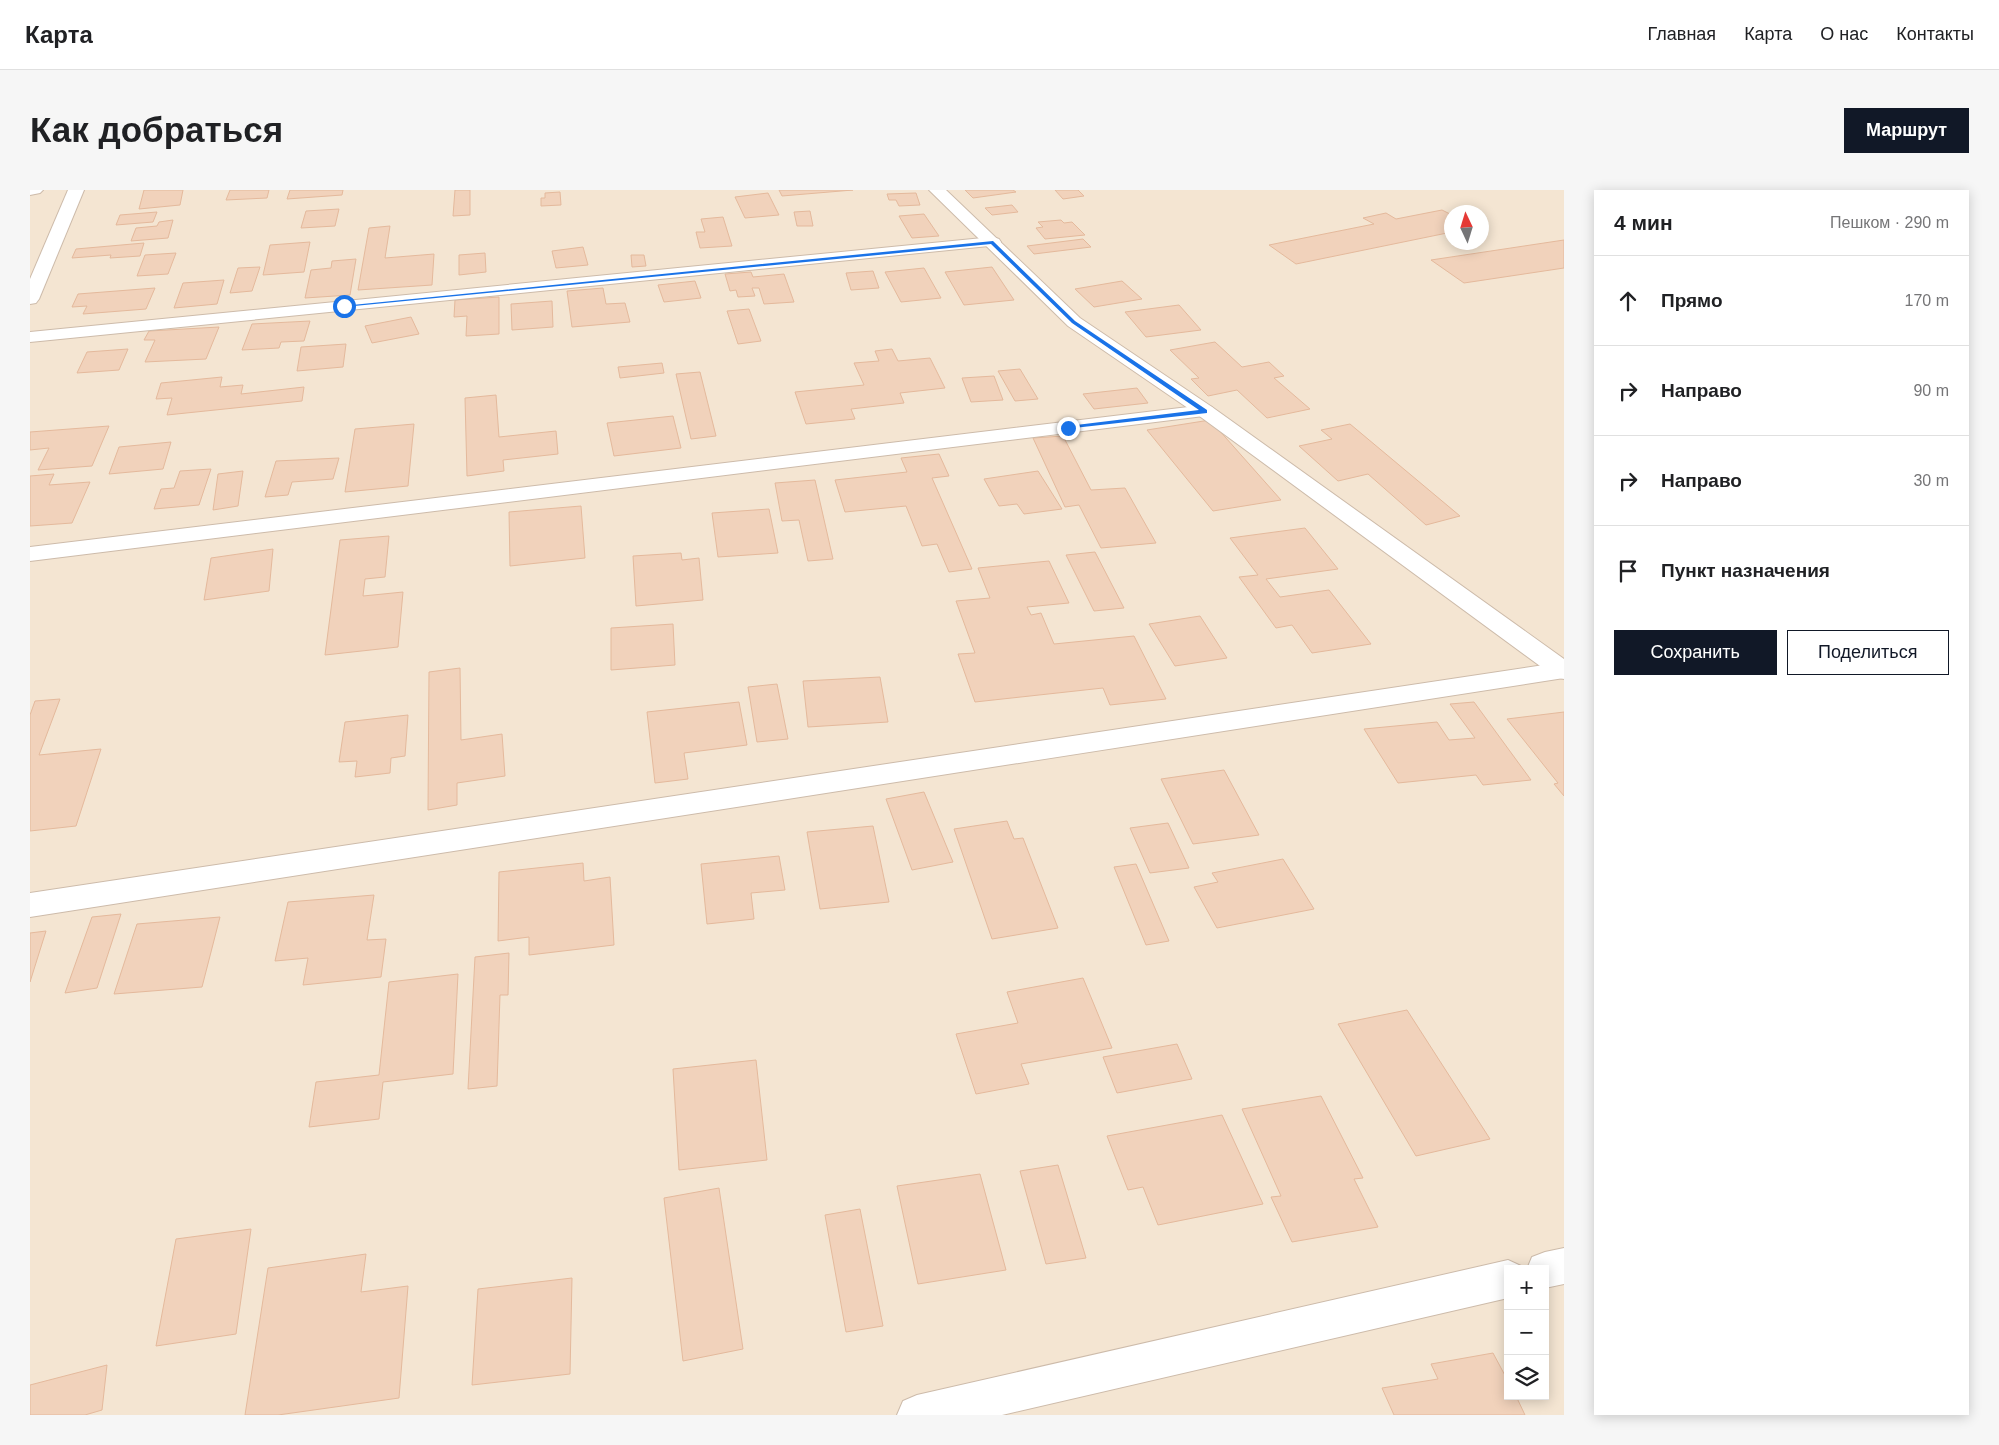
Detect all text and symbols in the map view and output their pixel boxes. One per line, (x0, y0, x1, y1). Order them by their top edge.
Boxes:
text: Карта (25, 21, 93, 48)
text: Главная (1648, 24, 1716, 44)
text: Карта (1744, 24, 1792, 44)
text: О нас (1820, 24, 1868, 44)
text: Контакты (1896, 24, 1974, 44)
button: Маршрут (1844, 108, 1969, 153)
text: Как добраться (30, 110, 283, 149)
north arrow (1444, 205, 1489, 250)
text: 4 мин (1614, 211, 1673, 234)
text: Пешком · 290 m (1830, 214, 1949, 231)
icon: ahead (1614, 287, 1642, 315)
text: Прямо (1661, 290, 1723, 311)
text: 170 m (1905, 292, 1949, 309)
route start (333, 295, 356, 318)
icon: right (1614, 377, 1642, 405)
text: Направо (1661, 380, 1742, 401)
text: 90 m (1913, 382, 1949, 399)
route end (1057, 417, 1080, 440)
icon: right (1614, 467, 1642, 495)
text: Направо (1661, 470, 1742, 491)
text: 30 m (1913, 472, 1949, 489)
icon: arrive (1614, 557, 1642, 585)
text: Пункт назначения (1661, 560, 1830, 581)
button: Сохранить (1614, 630, 1777, 675)
button: Поделиться (1787, 630, 1949, 675)
map controls (1504, 1265, 1549, 1400)
button: + (1504, 1265, 1549, 1310)
button: − (1504, 1310, 1549, 1355)
button: layers (1504, 1355, 1549, 1400)

